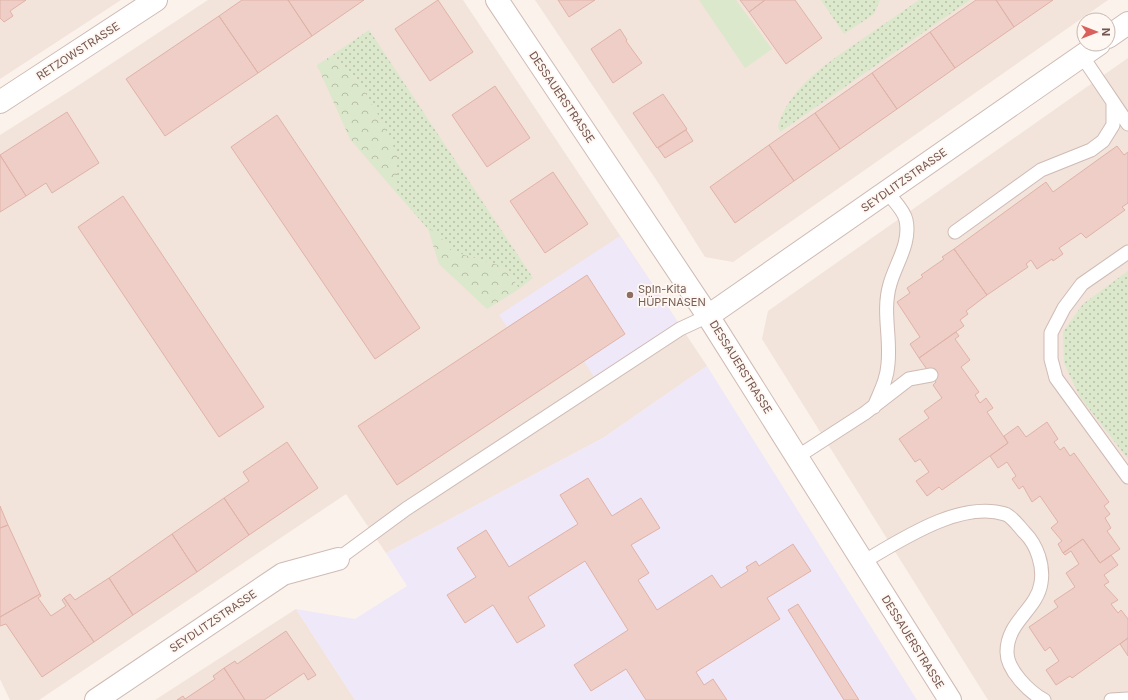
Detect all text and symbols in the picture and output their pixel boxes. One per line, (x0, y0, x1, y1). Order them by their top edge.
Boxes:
north arrow (1076, 12, 1116, 52)
street label: RETZOWSTRASSE (34, 19, 122, 83)
text: N (1099, 28, 1113, 36)
street label: DESSAUERSTRASSE (526, 49, 598, 145)
street label: SEYDLITZSTRASSE (858, 145, 950, 215)
place label: SpIn-Kita HÜPFNASEN (638, 282, 706, 309)
marker: SpIn-Kita HÜPFNASEN (625, 290, 635, 300)
street label: DESSAUERSTRASSE (707, 318, 775, 416)
street label: SEYDLITZSTRASSE (167, 587, 259, 655)
street label: DESSAUERSTRASSE (879, 593, 947, 691)

